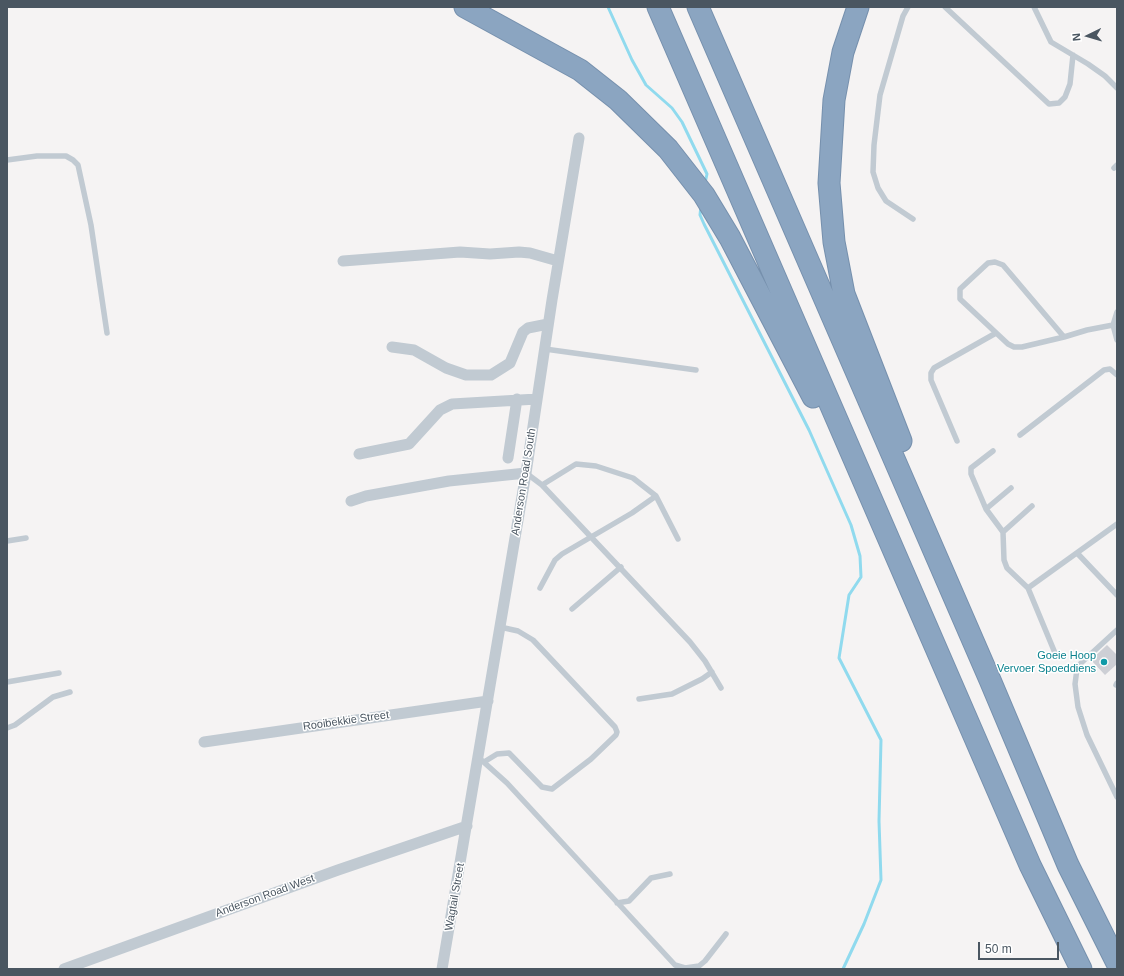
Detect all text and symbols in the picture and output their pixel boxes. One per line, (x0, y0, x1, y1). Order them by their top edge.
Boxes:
north arrow (1068, 16, 1108, 56)
text: N (1070, 33, 1082, 42)
street label: Anderson Road South (509, 428, 539, 536)
place label: Goeie Hoop Vervoer Spoeddiens (997, 649, 1096, 675)
marker: Goeie Hoop Vervoer Spoeddiens (1099, 657, 1109, 667)
street label: Rooibekkie Street (302, 708, 390, 734)
street label: Wagtail Street (443, 862, 467, 932)
street label: Anderson Road West (214, 872, 316, 920)
scale bar (980, 934, 1061, 960)
text: 50 m (985, 942, 1012, 956)

